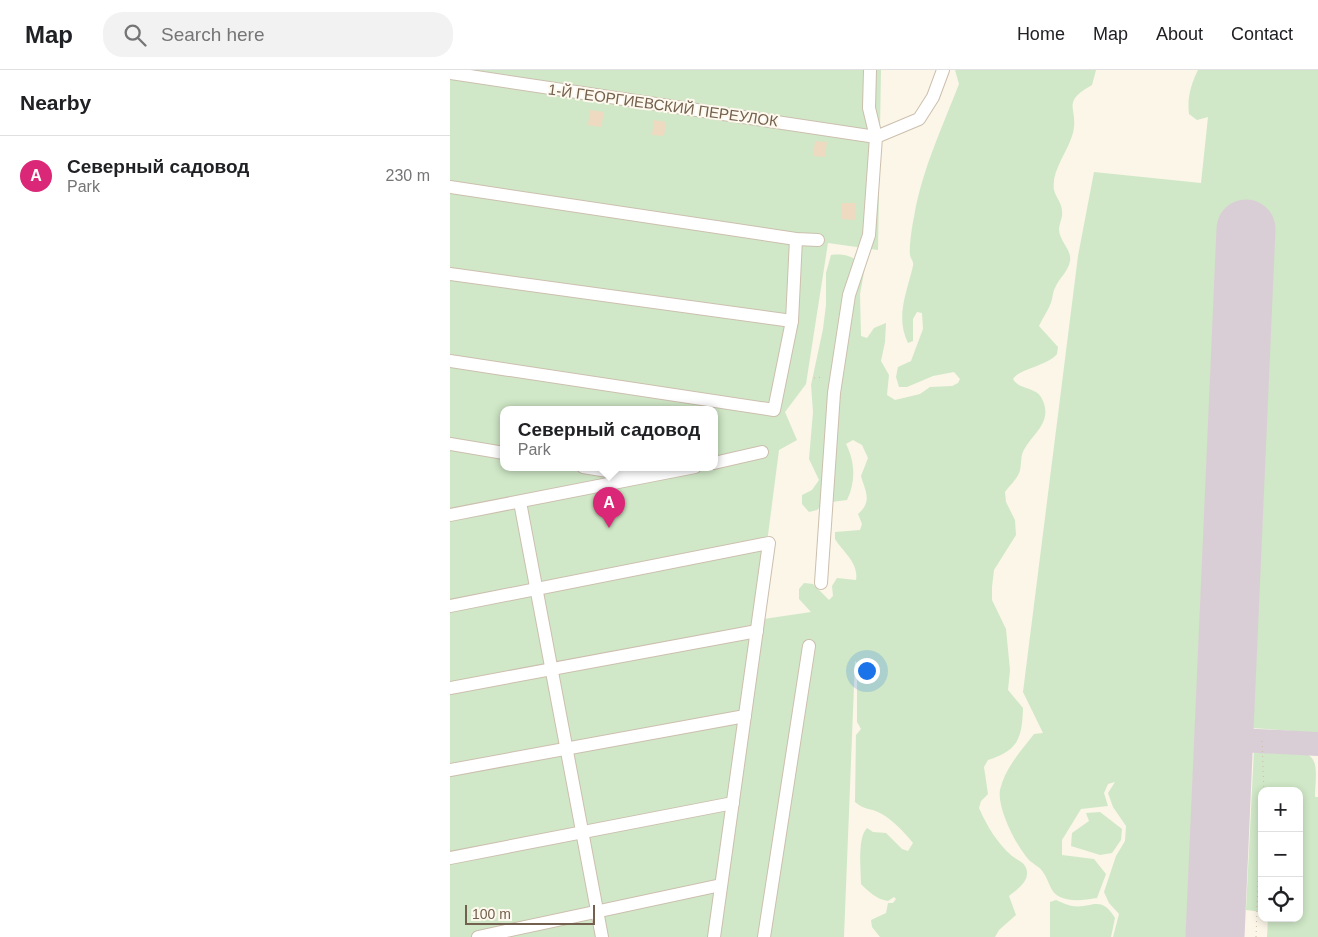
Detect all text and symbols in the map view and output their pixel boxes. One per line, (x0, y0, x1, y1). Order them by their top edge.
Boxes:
search box (103, 12, 453, 57)
text: Map (25, 21, 73, 48)
icon: search (121, 21, 149, 49)
text: Search here (161, 24, 265, 45)
text: Home (1017, 24, 1065, 44)
text: Map (1093, 24, 1128, 44)
text: About (1156, 24, 1203, 44)
text: Contact (1231, 24, 1293, 44)
street label: 1-Й ГЕОРГИЕВСКИЙ ПЕРЕУЛОК (547, 80, 779, 130)
text: Nearby (20, 91, 91, 114)
text: Северный садовод (67, 156, 249, 177)
text: A (30, 167, 42, 184)
text: 230 m (386, 167, 430, 184)
text: Park (67, 178, 100, 195)
popup (500, 406, 718, 471)
text: Северный садовод (518, 419, 700, 440)
text: Park (518, 441, 551, 458)
pin: A (593, 487, 625, 528)
your location (854, 658, 880, 684)
map controls (1258, 787, 1303, 922)
button: + (1258, 787, 1303, 832)
button: − (1258, 832, 1303, 877)
button: locate (1258, 877, 1303, 922)
scale bar (465, 902, 595, 925)
text: 100 m (472, 906, 511, 922)

